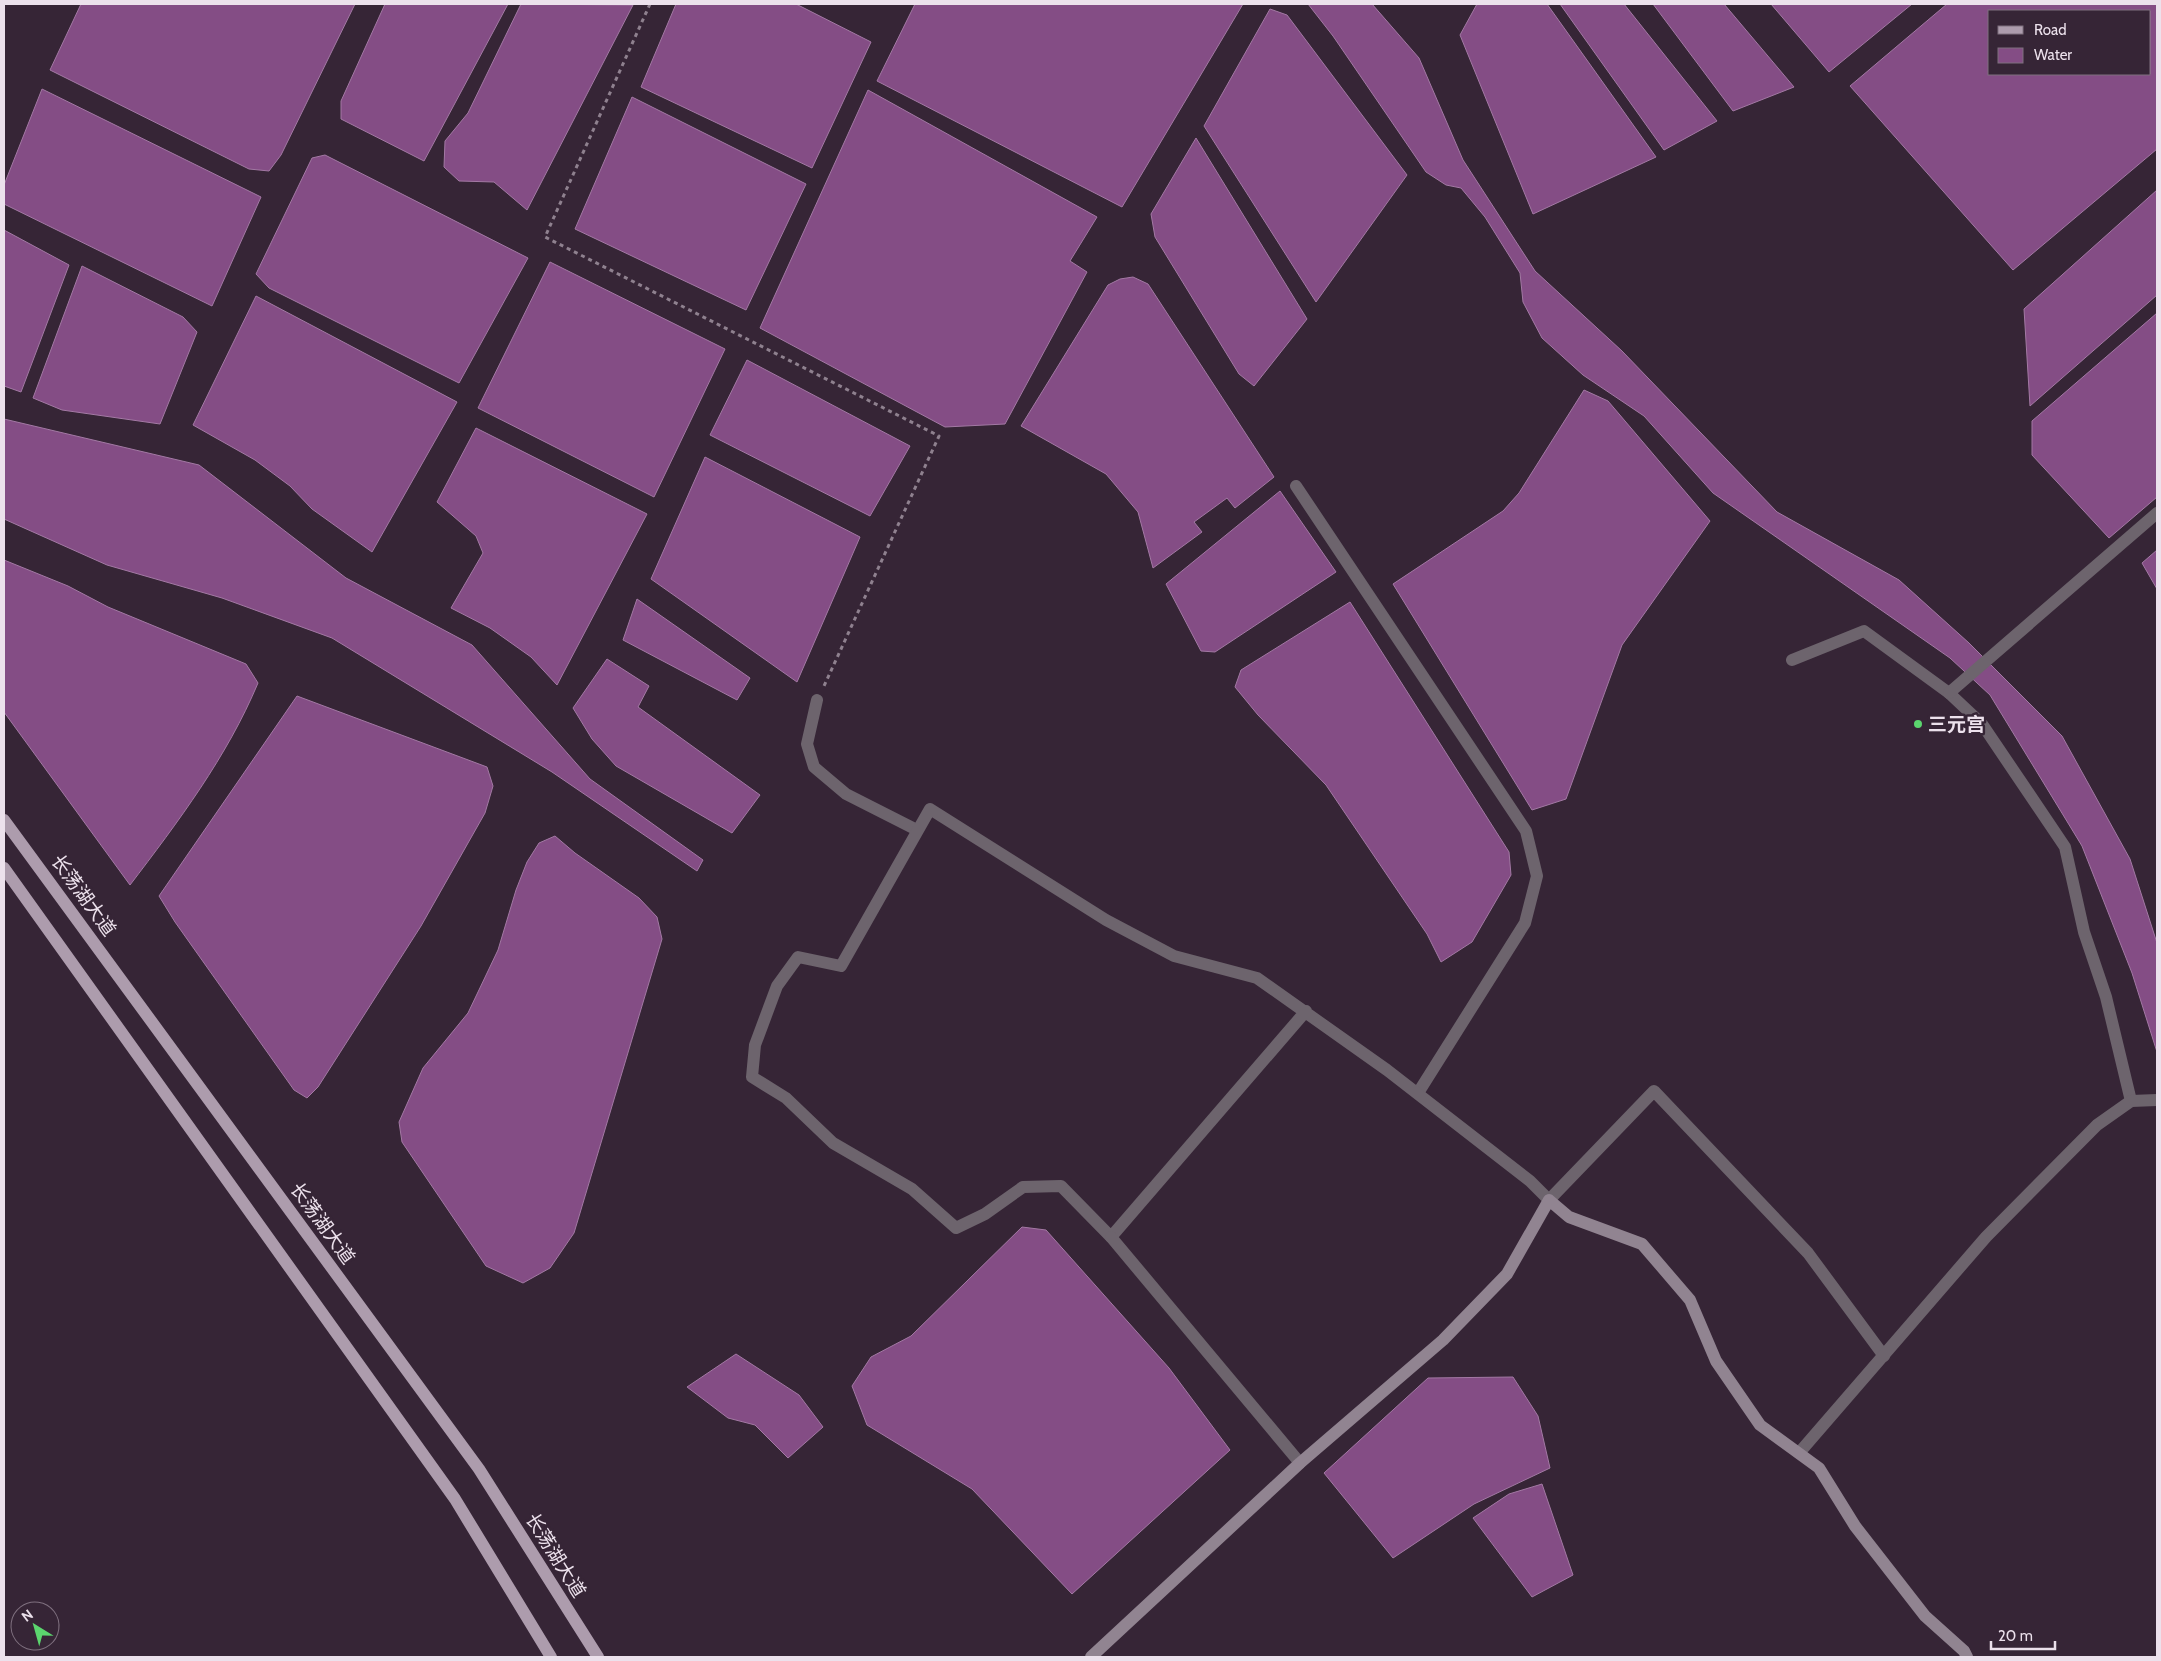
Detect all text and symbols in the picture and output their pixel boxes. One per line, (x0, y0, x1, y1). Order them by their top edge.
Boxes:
legend (1988, 10, 2151, 75)
text: Road (2034, 21, 2067, 39)
text: Water (2034, 46, 2072, 64)
place label: 三元宫 (1928, 713, 1985, 736)
marker: 三元宫 (1912, 718, 1924, 730)
street label: 长荡湖大道 (46, 850, 121, 940)
street label: 长荡湖大道 (285, 1178, 360, 1268)
street label: 长荡湖大道 (521, 1509, 591, 1602)
north arrow (10, 1601, 60, 1651)
text: N (18, 1605, 37, 1626)
scale bar (1991, 1618, 2055, 1650)
text: 20 m (1998, 1627, 2033, 1645)

